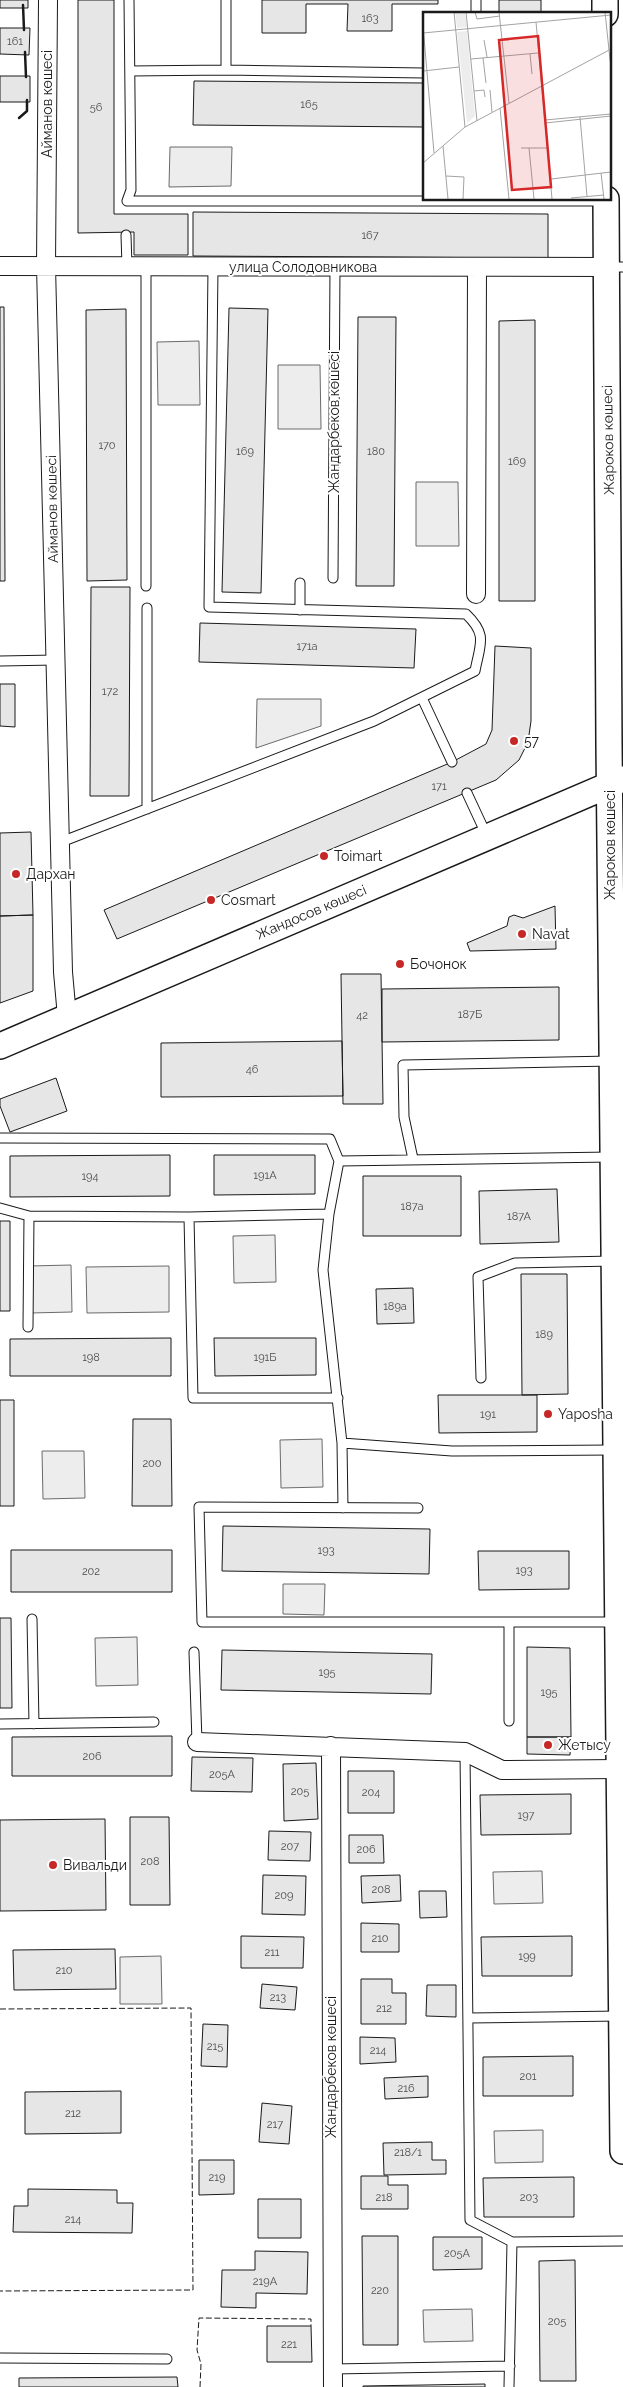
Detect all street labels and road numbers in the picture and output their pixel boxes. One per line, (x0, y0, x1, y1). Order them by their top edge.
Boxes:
street label: Айманов көшесі (39, 50, 55, 158)
street label: улица Солодовникова (229, 259, 377, 275)
street label: Жандарбеков көшесі (326, 351, 342, 493)
street label: Жароков көшесі (599, 385, 617, 495)
street label: Айманов көшесі (43, 455, 61, 563)
street label: Жароков көшесі (602, 790, 618, 900)
street label: Жандосов көшесі (253, 882, 369, 942)
street label: Жандарбеков көшесі (323, 1996, 339, 2138)

